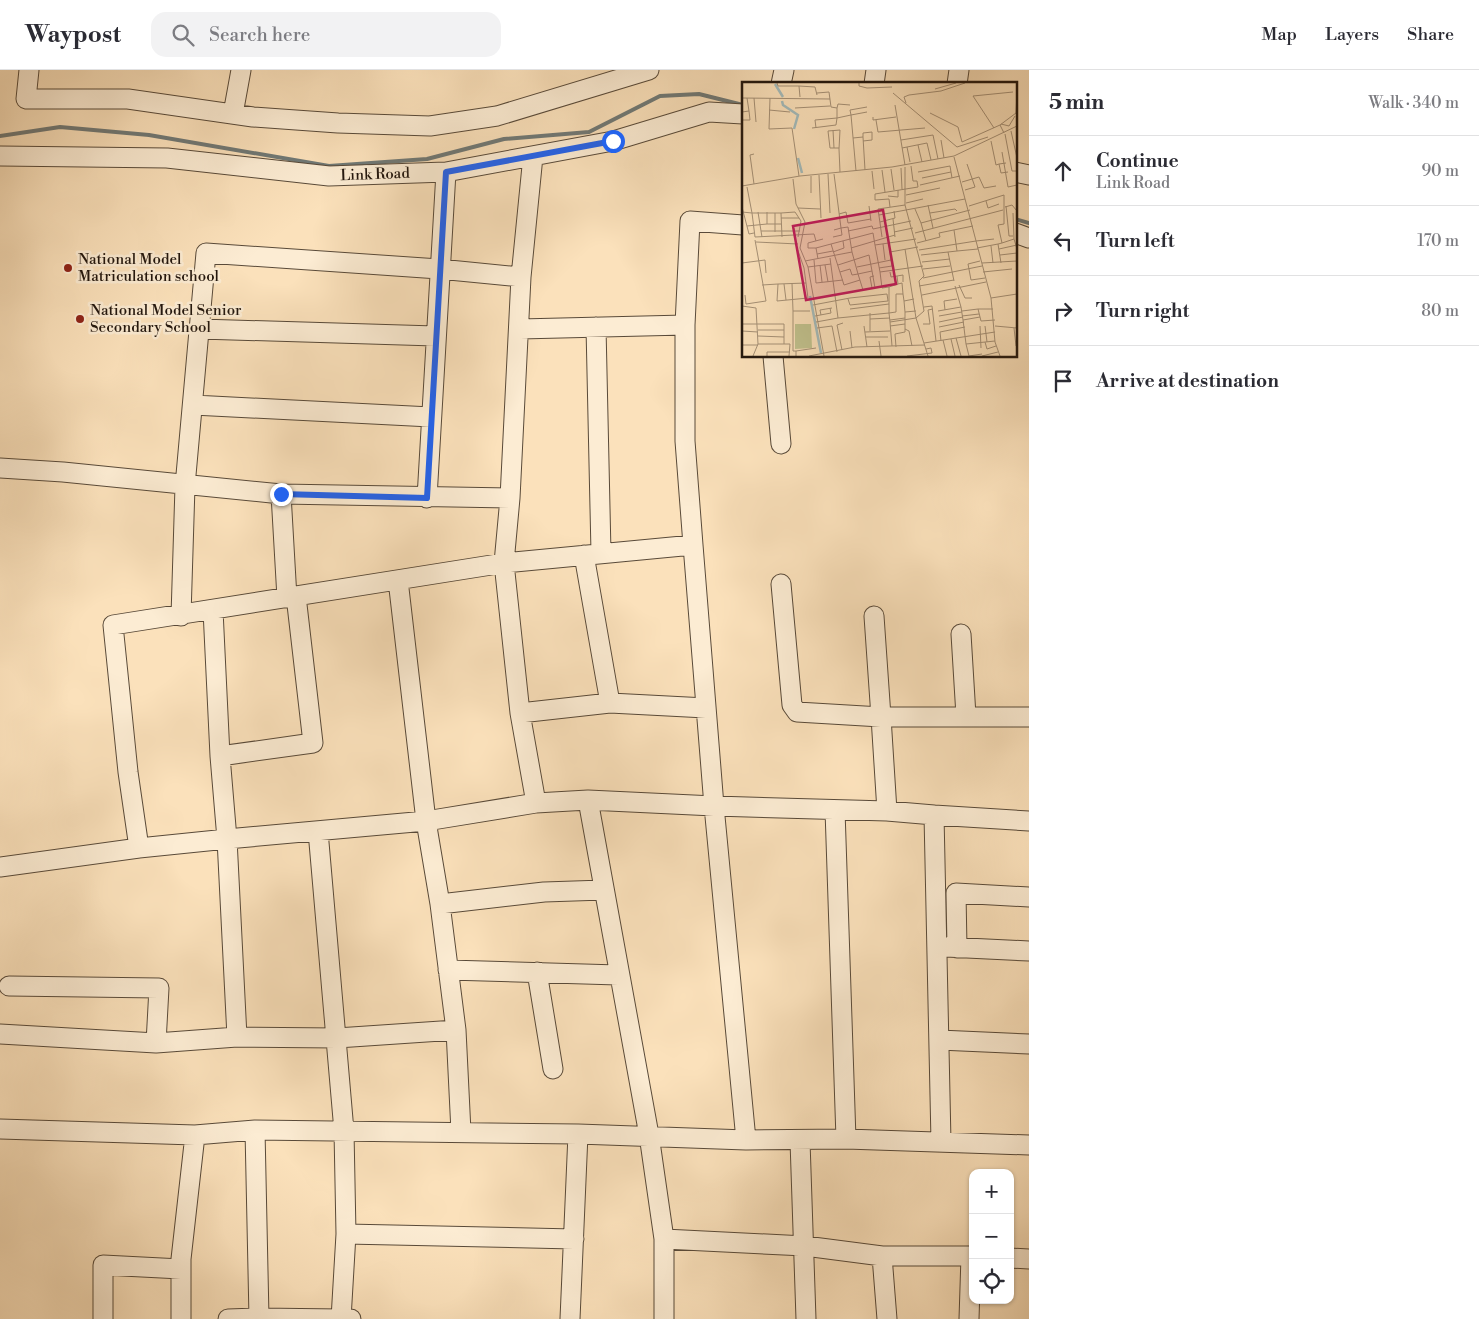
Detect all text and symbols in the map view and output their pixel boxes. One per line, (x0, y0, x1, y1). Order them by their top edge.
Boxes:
search box (151, 12, 501, 57)
text: Waypost (25, 20, 121, 50)
icon: search (169, 21, 197, 49)
text: Search here (209, 23, 310, 47)
text: Map (1262, 23, 1297, 46)
text: Layers (1325, 23, 1379, 46)
text: Share (1407, 23, 1454, 46)
inset map (742, 82, 1016, 358)
text: 5 min (1049, 90, 1104, 116)
text: Walk · 340 m (1369, 93, 1459, 113)
route start (602, 130, 625, 153)
text: Continue (1096, 149, 1179, 173)
icon: ahead (1049, 157, 1077, 185)
text: 90 m (1421, 161, 1459, 181)
street label: Link Road (340, 164, 411, 185)
text: Link Road (1096, 173, 1170, 193)
icon: left (1049, 227, 1077, 255)
text: Turn left (1096, 229, 1175, 253)
text: 170 m (1417, 231, 1459, 251)
place label: National Model Matriculation school (78, 250, 220, 286)
marker: National Model Matriculation school (62, 262, 74, 274)
icon: right (1049, 297, 1077, 325)
text: Turn right (1096, 299, 1189, 323)
place label: National Model Senior Secondary School (90, 301, 242, 337)
text: 80 m (1421, 301, 1459, 321)
marker: National Model Senior Secondary School (74, 313, 86, 325)
icon: arrive (1049, 367, 1077, 395)
text: Arrive at destination (1096, 369, 1279, 393)
route end (270, 483, 293, 506)
map controls (969, 1169, 1014, 1304)
button: + (969, 1169, 1014, 1214)
button: − (969, 1214, 1014, 1259)
button: locate (969, 1259, 1014, 1304)

